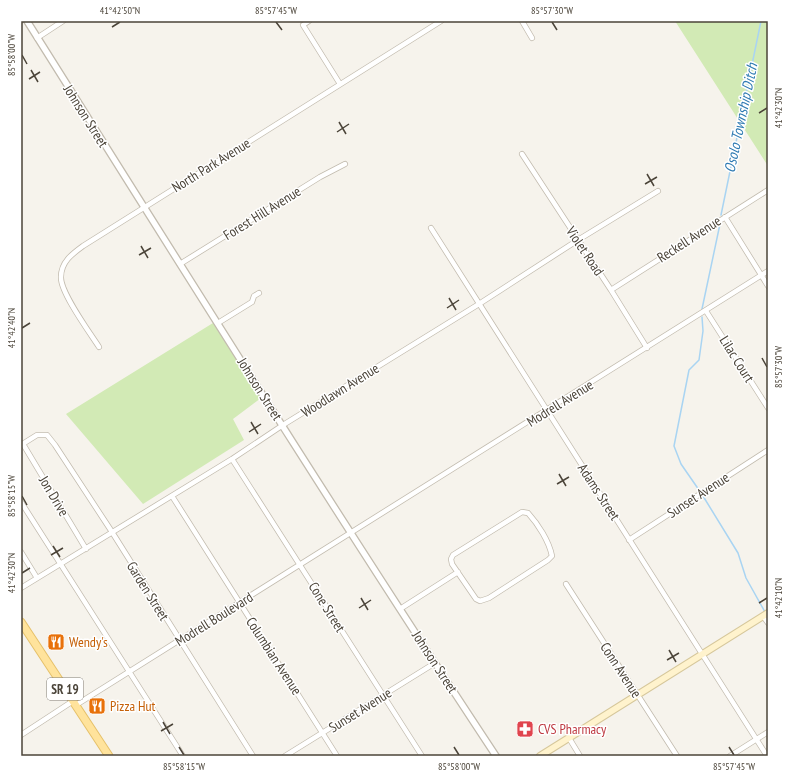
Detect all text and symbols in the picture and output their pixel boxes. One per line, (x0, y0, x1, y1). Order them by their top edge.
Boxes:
text: 41°42'50"N (100, 4, 140, 17)
text: 85°57'45"W (255, 4, 297, 17)
text: 85°57'30"W (531, 4, 573, 17)
text: 85°58'00"W (5, 34, 18, 76)
water label: Osolo Township Ditch (720, 60, 762, 174)
street label: Johnson Street (59, 80, 112, 151)
text: 41°42'30"N (772, 88, 785, 128)
street label: North Park Avenue (168, 134, 254, 196)
street label: Forest Hill Avenue (220, 182, 304, 244)
street label: Reckell Avenue (654, 212, 724, 266)
street label: Violet Road (562, 222, 608, 279)
text: 41°42'40"N (5, 308, 18, 348)
street label: Lilac Court (716, 332, 758, 386)
text: 85°57'30"W (772, 346, 785, 388)
street label: Johnson Street (233, 353, 286, 424)
street label: Woodlawn Avenue (298, 359, 382, 421)
street label: Modrell Avenue (523, 375, 597, 431)
street label: Adams Street (574, 460, 624, 524)
street label: Sunset Avenue (664, 468, 733, 522)
street label: Jon Drive (34, 472, 73, 520)
text: 85°58'15"W (5, 475, 18, 517)
text: 41°42'30"N (5, 553, 18, 593)
street label: Garden Street (123, 558, 173, 624)
text: 41°42'10"N (772, 578, 785, 618)
street label: Cone Street (305, 579, 350, 636)
street label: Modrell Boulevard (172, 588, 256, 650)
street label: Columbian Avenue (242, 614, 306, 699)
street label: Johnson Street (408, 627, 462, 697)
restaurant icon: Wendy's (46, 632, 66, 652)
place label: Wendy's (69, 633, 108, 651)
street label: Conn Avenue (596, 639, 646, 701)
road number: SR 19 (47, 678, 83, 700)
street label: Sunset Avenue (325, 684, 395, 736)
restaurant icon: Pizza Hut (87, 696, 107, 716)
place label: Pizza Hut (110, 697, 156, 715)
pharmacy icon: CVS Pharmacy (515, 719, 535, 739)
place label: CVS Pharmacy (538, 720, 607, 738)
text: 85°58'15"W (163, 760, 205, 773)
text: 85°58'00"W (438, 760, 480, 773)
text: 85°57'45"W (713, 760, 755, 773)

